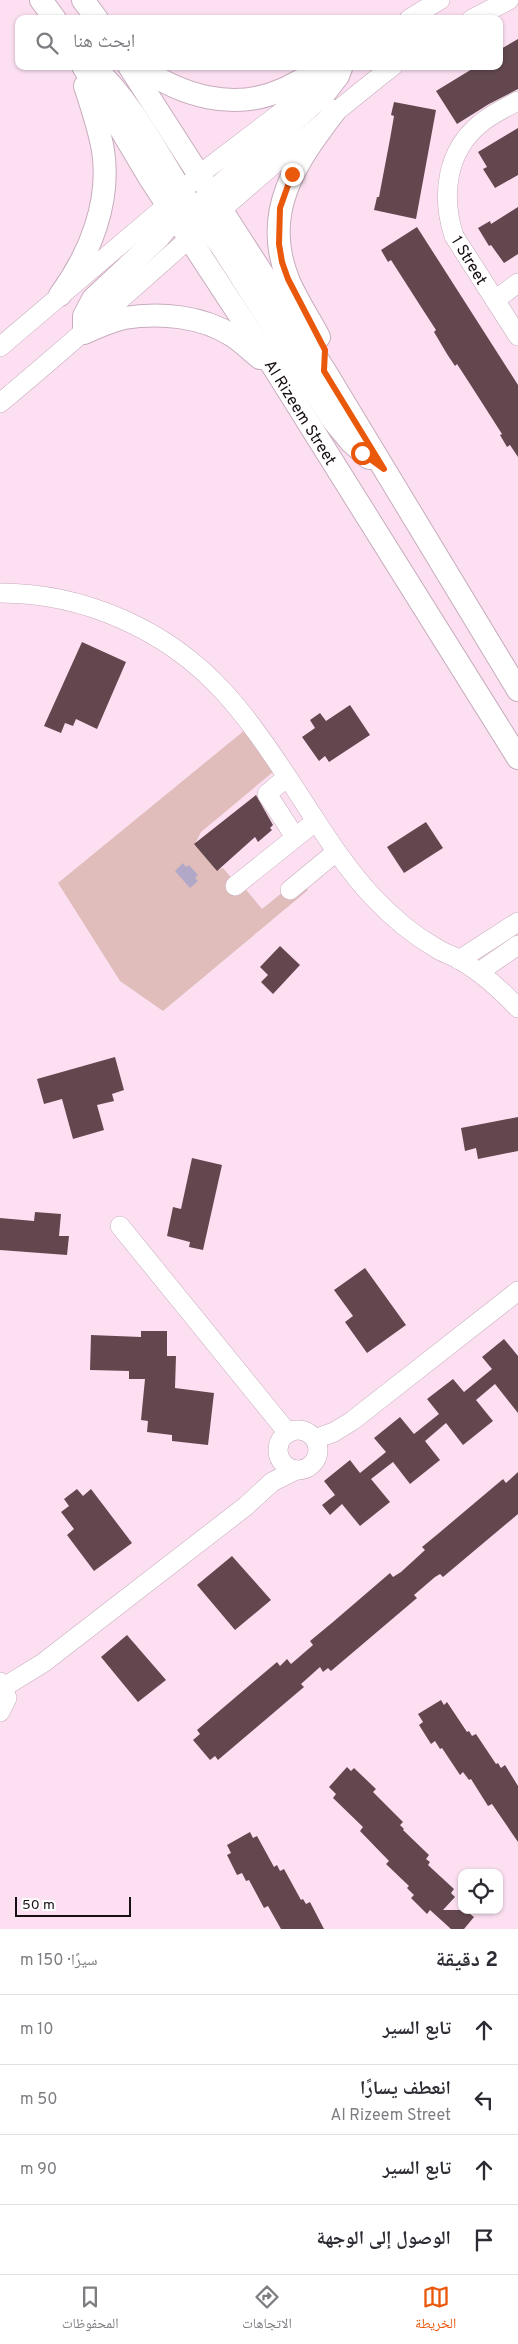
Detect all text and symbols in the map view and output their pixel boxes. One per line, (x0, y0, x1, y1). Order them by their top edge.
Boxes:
search box (15, 15, 503, 70)
icon: search (33, 29, 61, 57)
text: ابحث هنا (73, 30, 135, 54)
route end (281, 163, 304, 186)
street label: 1 Street (446, 233, 491, 289)
street label: Al Rizeem Street (259, 357, 340, 469)
route start (351, 442, 374, 465)
map controls (458, 1869, 503, 1914)
button: locate (458, 1869, 503, 1914)
scale bar (15, 1894, 131, 1917)
text: 50 m (22, 1897, 55, 1914)
text: 2 دقيقة (436, 1947, 498, 1974)
text: سيرًا · 150 m (20, 1951, 98, 1971)
icon: ahead (470, 2016, 498, 2044)
text: تابع السير (383, 2017, 451, 2041)
text: 10 m (20, 2020, 54, 2040)
text: انعطف يسارًا (360, 2077, 451, 2101)
icon: left (470, 2086, 498, 2114)
text: 50 m (20, 2090, 58, 2110)
text: Al Rizeem Street (331, 2106, 451, 2126)
icon: ahead (470, 2156, 498, 2184)
text: تابع السير (383, 2157, 451, 2181)
text: 90 m (20, 2160, 57, 2180)
icon: arrive (470, 2226, 498, 2254)
text: الوصول إلى الوجهة (317, 2227, 451, 2251)
tab: المحفوظات (62, 2283, 119, 2337)
tab: الاتجاهات (242, 2283, 292, 2337)
tab: الخريطة (415, 2283, 456, 2337)

